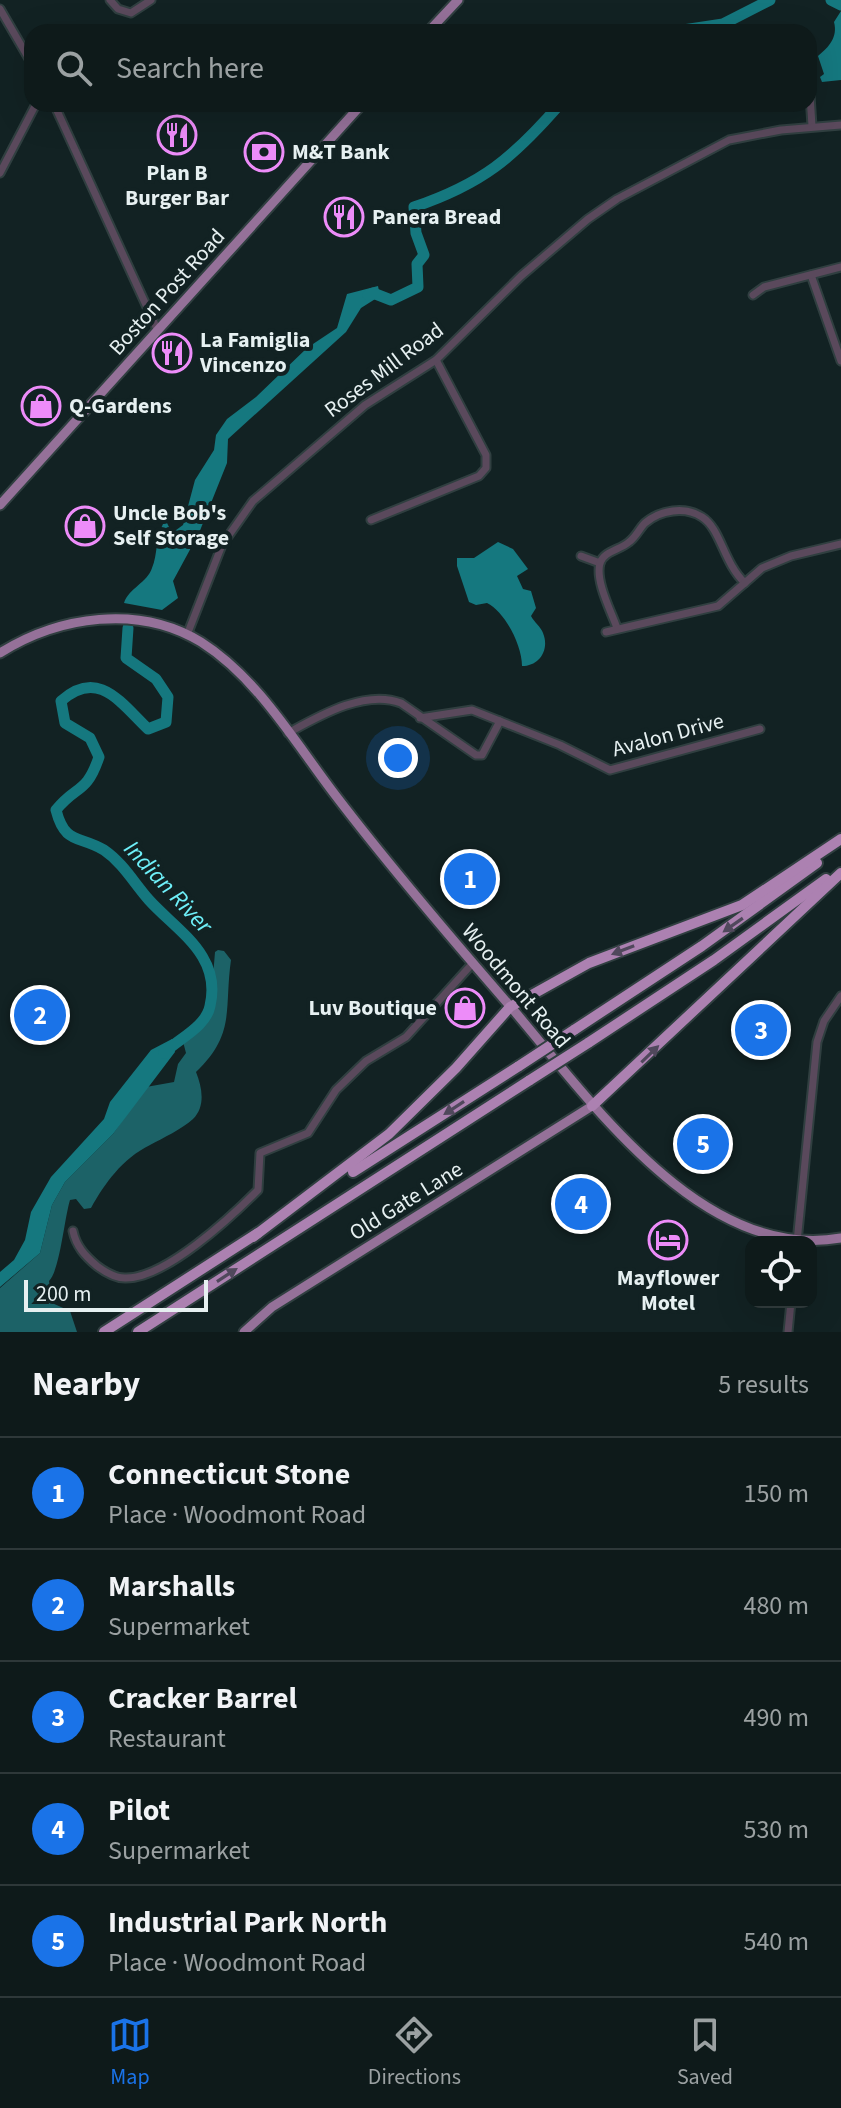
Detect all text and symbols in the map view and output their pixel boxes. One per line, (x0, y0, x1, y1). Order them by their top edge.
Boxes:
search box (24, 24, 817, 112)
icon: search (52, 46, 96, 90)
text: Search here (116, 47, 264, 90)
restaurant icon: Plan B Burger Bar (156, 114, 198, 156)
bank icon: M&T Bank (243, 131, 285, 173)
place label: M&T Bank (292, 136, 390, 168)
place label: Plan B Burger Bar (125, 157, 229, 214)
restaurant icon: Panera Bread (323, 196, 365, 238)
place label: Panera Bread (372, 201, 501, 233)
street label: Boston Post Road (101, 222, 233, 362)
street label: Roses Mill Road (318, 314, 450, 426)
place label: La Famiglia Vincenzo (199, 324, 310, 381)
restaurant icon: La Famiglia Vincenzo (151, 332, 193, 374)
shop icon: Q-Gardens (20, 385, 62, 427)
place label: Q-Gardens (69, 390, 172, 422)
place label: Uncle Bob's Self Storage (113, 497, 229, 554)
shop icon: Uncle Bob's Self Storage (64, 505, 106, 547)
street label: Avalon Drive (609, 705, 727, 765)
your location (378, 738, 418, 778)
water label: Indian River (115, 832, 222, 943)
pin: 1 (444, 849, 496, 909)
street label: Woodmont Road (454, 916, 578, 1056)
one-way arrow (723, 916, 744, 932)
one-way arrow (611, 944, 635, 956)
pin: 2 (14, 985, 66, 1045)
shop icon: Luv Boutique (444, 987, 486, 1029)
place label: Luv Boutique (308, 992, 437, 1024)
pin: 3 (735, 1000, 787, 1060)
one-way arrow (640, 1045, 659, 1063)
one-way arrow (443, 1100, 464, 1115)
pin: 5 (677, 1114, 729, 1174)
street label: Old Gate Lane (343, 1153, 469, 1249)
pin: 4 (555, 1174, 607, 1234)
hotel icon: Mayflower Motel (647, 1219, 689, 1261)
map controls (745, 1236, 817, 1308)
button: locate (745, 1236, 817, 1308)
place label: Mayflower Motel (617, 1262, 720, 1319)
one-way arrow (216, 1268, 238, 1282)
scale bar (24, 1276, 208, 1312)
text: 200 m (36, 1278, 91, 1310)
text: Nearby (32, 1360, 140, 1409)
text: 5 results (718, 1366, 809, 1403)
text: Connecticut Stone (108, 1453, 350, 1496)
text: 1 (51, 1475, 65, 1512)
text: 150 m (743, 1475, 809, 1512)
text: Place · Woodmont Road (108, 1496, 366, 1533)
text: Marshalls (108, 1565, 235, 1608)
text: 2 (51, 1587, 65, 1624)
text: 480 m (743, 1587, 809, 1624)
text: Supermarket (108, 1608, 250, 1645)
text: Cracker Barrel (108, 1677, 297, 1720)
text: 3 (51, 1699, 65, 1736)
text: 490 m (743, 1699, 809, 1736)
text: Restaurant (108, 1720, 226, 1757)
text: Pilot (108, 1789, 170, 1832)
text: 4 (51, 1811, 65, 1848)
text: 530 m (743, 1811, 809, 1848)
text: Supermarket (108, 1832, 250, 1869)
text: Industrial Park North (108, 1901, 387, 1944)
text: 5 (51, 1923, 65, 1960)
text: 540 m (743, 1923, 809, 1960)
text: Place · Woodmont Road (108, 1944, 366, 1981)
tab: Map (108, 2013, 152, 2093)
tab: Directions (368, 2013, 461, 2093)
tab: Saved (677, 2013, 733, 2093)

